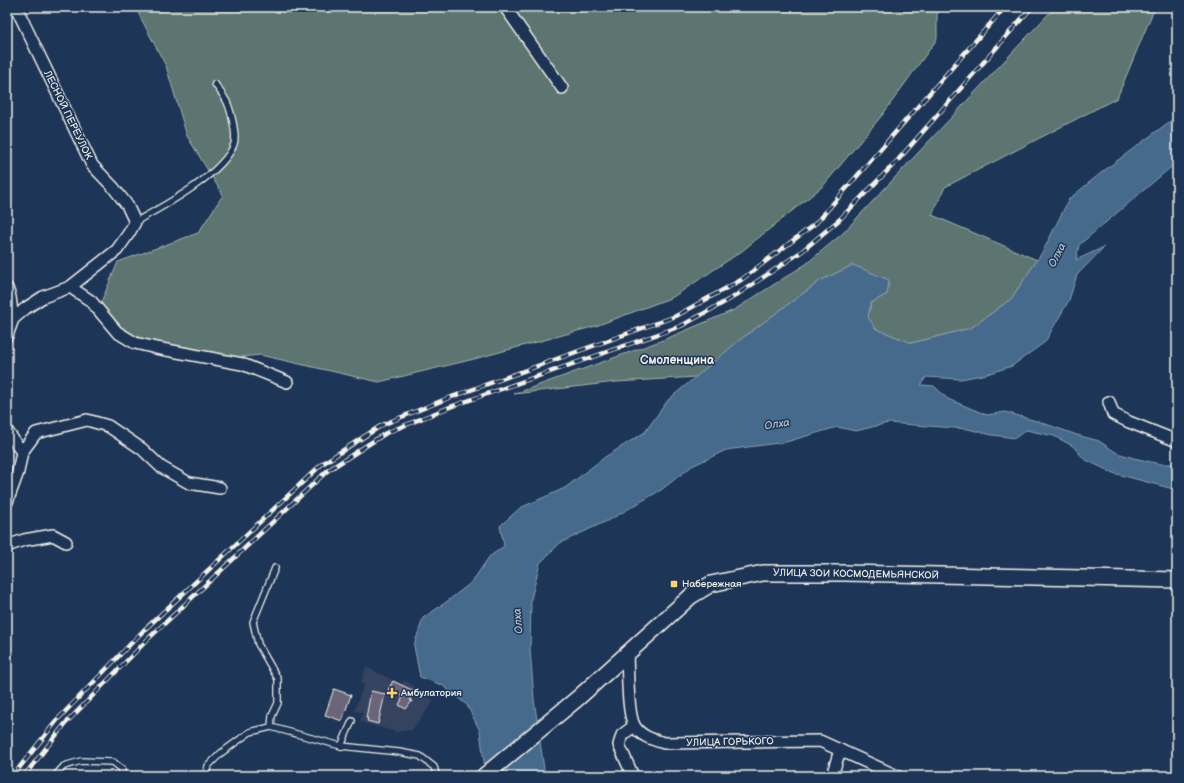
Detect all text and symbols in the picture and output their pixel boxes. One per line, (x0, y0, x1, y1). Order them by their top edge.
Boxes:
street label: ЛЕСНОЙ ПЕРЕУЛОК (41, 68, 95, 162)
water label: Олха (1045, 240, 1069, 269)
district label: Смоленщина (640, 353, 715, 368)
water label: Олха (763, 415, 791, 432)
street label: УЛИЦА ЗОИ КОСМОДЕМЬЯНСКОЙ (773, 567, 939, 581)
place label: Набережная (682, 578, 742, 590)
marker: Набережная (669, 579, 679, 589)
water label: Олха (510, 607, 526, 634)
marker: Амбулатория (386, 687, 398, 699)
place label: Амбулатория (400, 687, 462, 699)
street label: УЛИЦА ГОРЬКОГО (686, 735, 774, 749)

